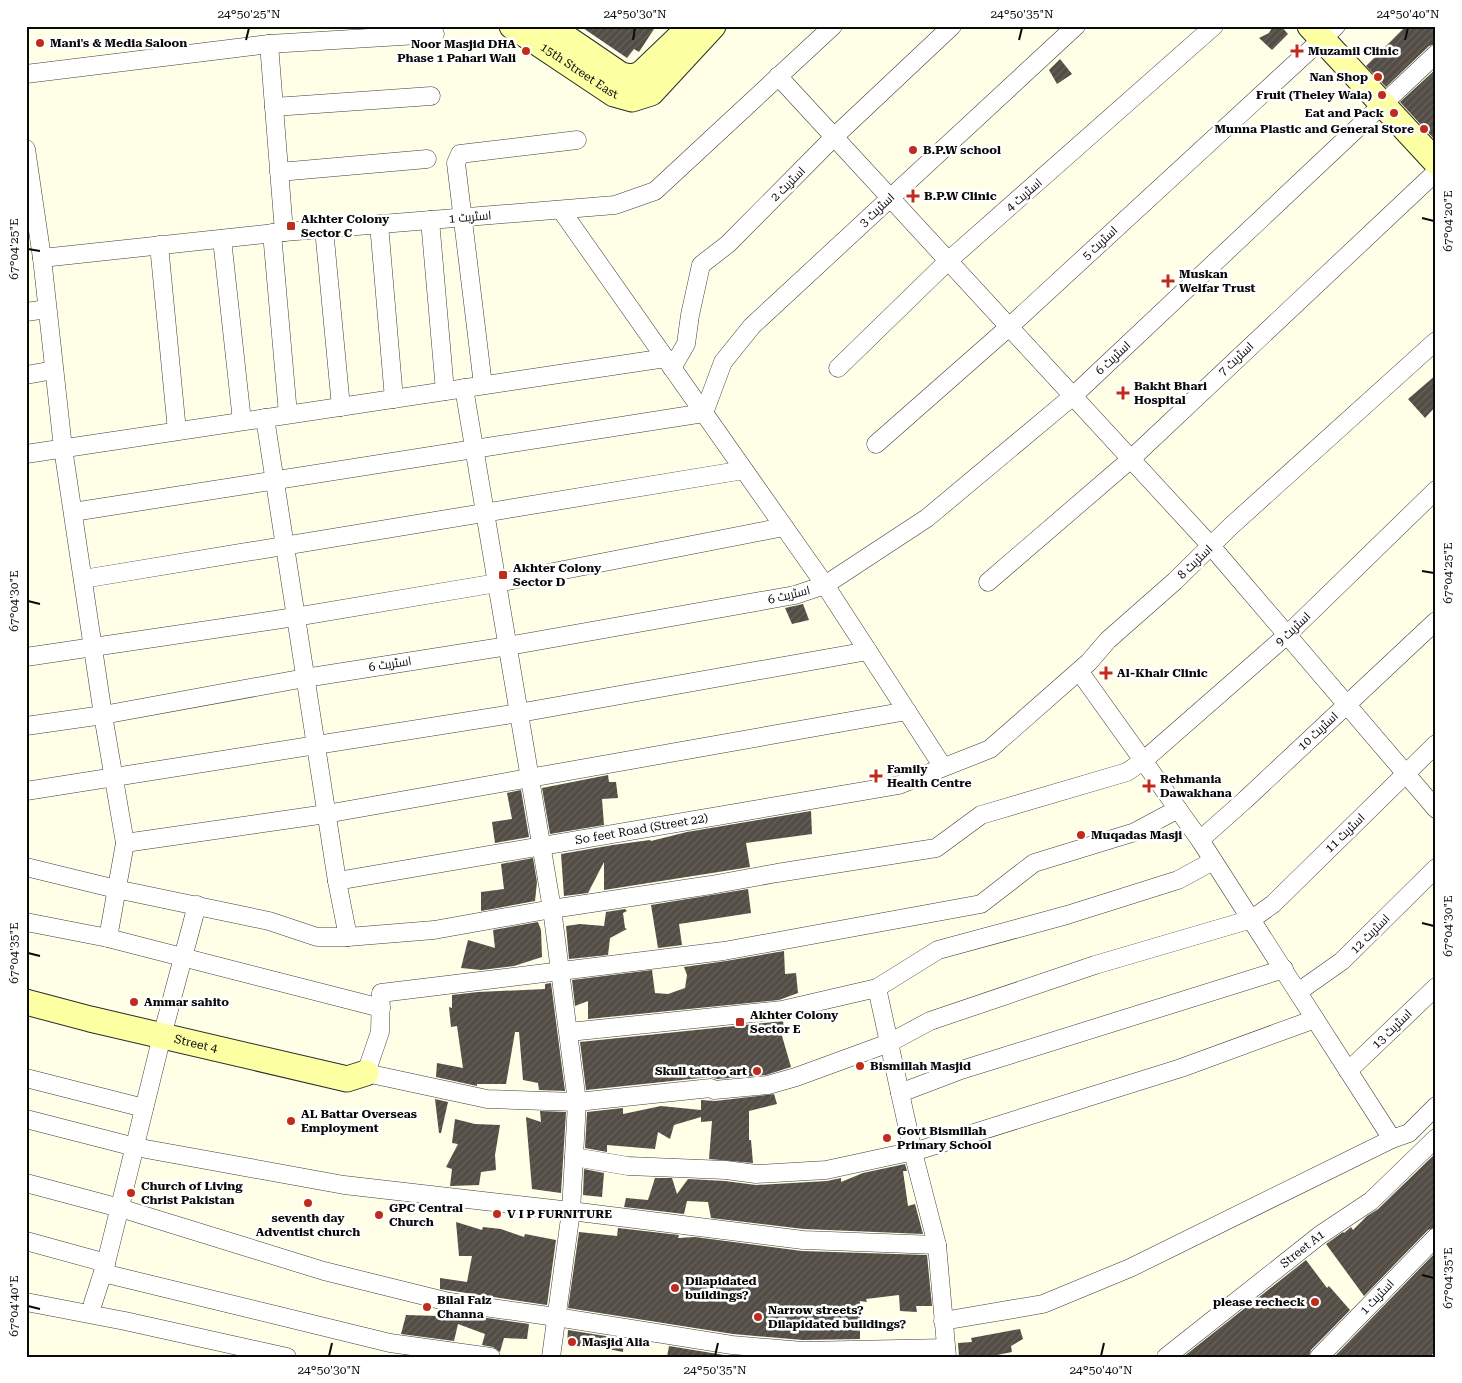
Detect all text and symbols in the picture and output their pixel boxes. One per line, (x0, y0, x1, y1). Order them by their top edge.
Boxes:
text: 24°50'25"N (217, 7, 281, 21)
text: 24°50'30"N (603, 7, 667, 21)
text: 24°50'35"N (990, 7, 1054, 21)
text: 24°50'40"N (1376, 7, 1440, 21)
place label: Mani's & Media Saloon (50, 36, 187, 50)
marker: Mani's & Media Saloon (34, 37, 46, 49)
place label: Noor Masjid DHA Phase 1 Pahari Wali (397, 37, 516, 65)
street label: 15th Street East (538, 40, 620, 102)
marker: Muzamil Clinic (1290, 44, 1304, 58)
place label: Muzamil Clinic (1308, 44, 1399, 58)
marker: Noor Masjid DHA Phase 1 Pahari Wali (520, 45, 532, 57)
place label: Nan Shop (1309, 70, 1368, 84)
marker: Nan Shop (1372, 71, 1384, 83)
place label: Fruit (Theley Wala) (1256, 88, 1372, 102)
marker: Fruit (Theley Wala) (1376, 89, 1388, 101)
place label: Eat and Pack (1305, 106, 1385, 120)
marker: Eat and Pack (1388, 107, 1400, 119)
place label: Munna Plastic and General Store (1215, 122, 1414, 136)
marker: Munna Plastic and General Store (1418, 123, 1430, 135)
place label: B.P.W school (923, 143, 1001, 157)
marker: B.P.W school (907, 144, 919, 156)
street label: اسٹریٹ 2 (768, 164, 808, 204)
street label: اسٹریٹ 4 (1003, 176, 1045, 214)
marker: B.P.W Clinic (906, 189, 920, 203)
place label: B.P.W Clinic (924, 189, 997, 203)
street label: اسٹریٹ 3 (856, 190, 898, 230)
text: 67°04'20"E (1441, 190, 1455, 252)
street label: اسٹریٹ 1 (448, 208, 492, 226)
place label: Akhter Colony Sector C (301, 212, 390, 240)
text: 67°04'25"E (7, 218, 21, 280)
marker: Akhter Colony Sector C (285, 220, 297, 232)
street label: اسٹریٹ 5 (1079, 223, 1121, 263)
place label: Muskan Welfar Trust (1179, 267, 1256, 295)
marker: Muskan Welfar Trust (1161, 274, 1175, 288)
street label: اسٹریٹ 6 (1092, 338, 1134, 378)
street label: اسٹریٹ 7 (1215, 339, 1257, 379)
place label: Bakht Bhari Hospital (1134, 379, 1207, 407)
marker: Bakht Bhari Hospital (1116, 386, 1130, 400)
street label: اسٹریٹ 8 (1175, 542, 1215, 582)
text: 67°04'25"E (1441, 542, 1455, 604)
place label: Akhter Colony Sector D (513, 561, 602, 589)
marker: Akhter Colony Sector D (497, 569, 509, 581)
text: 67°04'30"E (7, 570, 21, 632)
street label: اسٹریٹ 6 (766, 583, 812, 607)
street label: اسٹریٹ 9 (1272, 609, 1314, 649)
street label: اسٹریٹ 6 (368, 654, 412, 674)
marker: Al-Khair Clinic (1099, 666, 1113, 680)
place label: Al-Khair Clinic (1117, 666, 1208, 680)
street label: اسٹریٹ 10 (1295, 709, 1341, 753)
place label: Family Health Centre (887, 762, 972, 790)
marker: Family Health Centre (869, 769, 883, 783)
place label: Rehmania Dawakhana (1160, 772, 1232, 800)
marker: Rehmania Dawakhana (1142, 779, 1156, 793)
street label: So feet Road (Street 22) (574, 811, 709, 847)
street label: اسٹریٹ 11 (1322, 811, 1368, 855)
place label: Muqadas Masji (1091, 828, 1182, 842)
marker: Muqadas Masji (1075, 829, 1087, 841)
text: 67°04'30"E (1441, 895, 1455, 957)
street label: اسٹریٹ 12 (1347, 911, 1393, 957)
text: 67°04'35"E (7, 922, 21, 984)
place label: Ammar sahito (144, 995, 229, 1009)
marker: Ammar sahito (128, 996, 140, 1008)
street label: اسٹریٹ 13 (1369, 1007, 1415, 1051)
place label: Akhter Colony Sector E (750, 1008, 839, 1036)
marker: Akhter Colony Sector E (734, 1016, 746, 1028)
street label: Street 4 (173, 1032, 219, 1056)
place label: Bismillah Masjid (870, 1059, 971, 1073)
marker: Bismillah Masjid (854, 1060, 866, 1072)
place label: Skull tattoo art (655, 1064, 747, 1078)
marker: Skull tattoo art (751, 1065, 763, 1077)
place label: AL Battar Overseas Employment (301, 1107, 417, 1135)
marker: AL Battar Overseas Employment (285, 1115, 297, 1127)
place label: Govt Bismillah Primary School (897, 1124, 992, 1152)
marker: Govt Bismillah Primary School (881, 1132, 893, 1144)
place label: Church of Living Christ Pakistan (141, 1179, 243, 1207)
marker: Church of Living Christ Pakistan (125, 1187, 137, 1199)
marker: seventh day Adventist church (302, 1197, 314, 1209)
place label: GPC Central Church (389, 1201, 463, 1229)
place label: V I P FURNITURE (507, 1207, 612, 1221)
marker: V I P FURNITURE (491, 1208, 503, 1220)
marker: GPC Central Church (373, 1209, 385, 1221)
place label: seventh day Adventist church (256, 1211, 360, 1239)
street label: Street A1 (1277, 1227, 1327, 1271)
text: 67°04'35"E (1441, 1247, 1455, 1309)
place label: Dilapidated buildings? (685, 1274, 756, 1302)
text: 67°04'40"E (7, 1275, 21, 1337)
street label: اسٹریٹ 1 (1357, 1277, 1397, 1317)
marker: Dilapidated buildings? (669, 1282, 681, 1294)
place label: Bilal Faiz Channa (437, 1293, 492, 1321)
place label: please recheck (1213, 1295, 1306, 1309)
marker: please recheck (1309, 1296, 1321, 1308)
marker: Bilal Faiz Channa (421, 1301, 433, 1313)
place label: Narrow streets? Dilapidated buildings? (768, 1303, 906, 1331)
marker: Narrow streets? Dilapidated buildings? (752, 1311, 764, 1323)
place label: Masjid Alia (582, 1335, 649, 1349)
marker: Masjid Alia (566, 1336, 578, 1348)
text: 24°50'30"N (297, 1363, 361, 1377)
text: 24°50'35"N (683, 1363, 747, 1377)
text: 24°50'40"N (1069, 1363, 1133, 1377)

